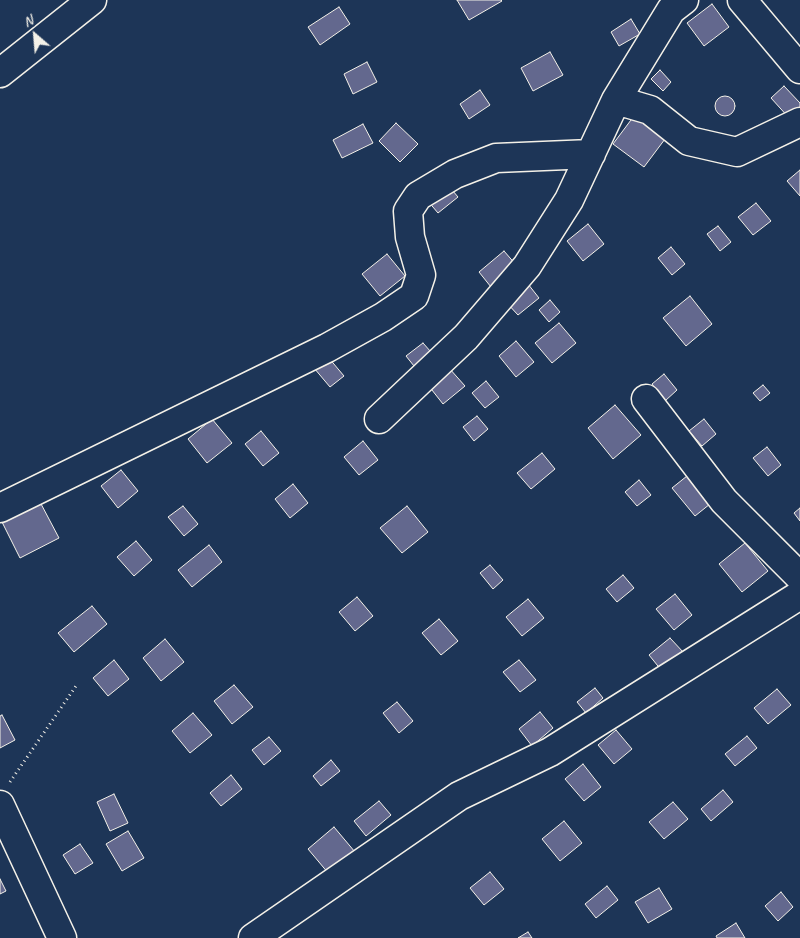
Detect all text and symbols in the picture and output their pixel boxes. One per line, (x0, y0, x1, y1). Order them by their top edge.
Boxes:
north arrow (10, 10, 60, 60)
text: N (20, 12, 36, 31)

